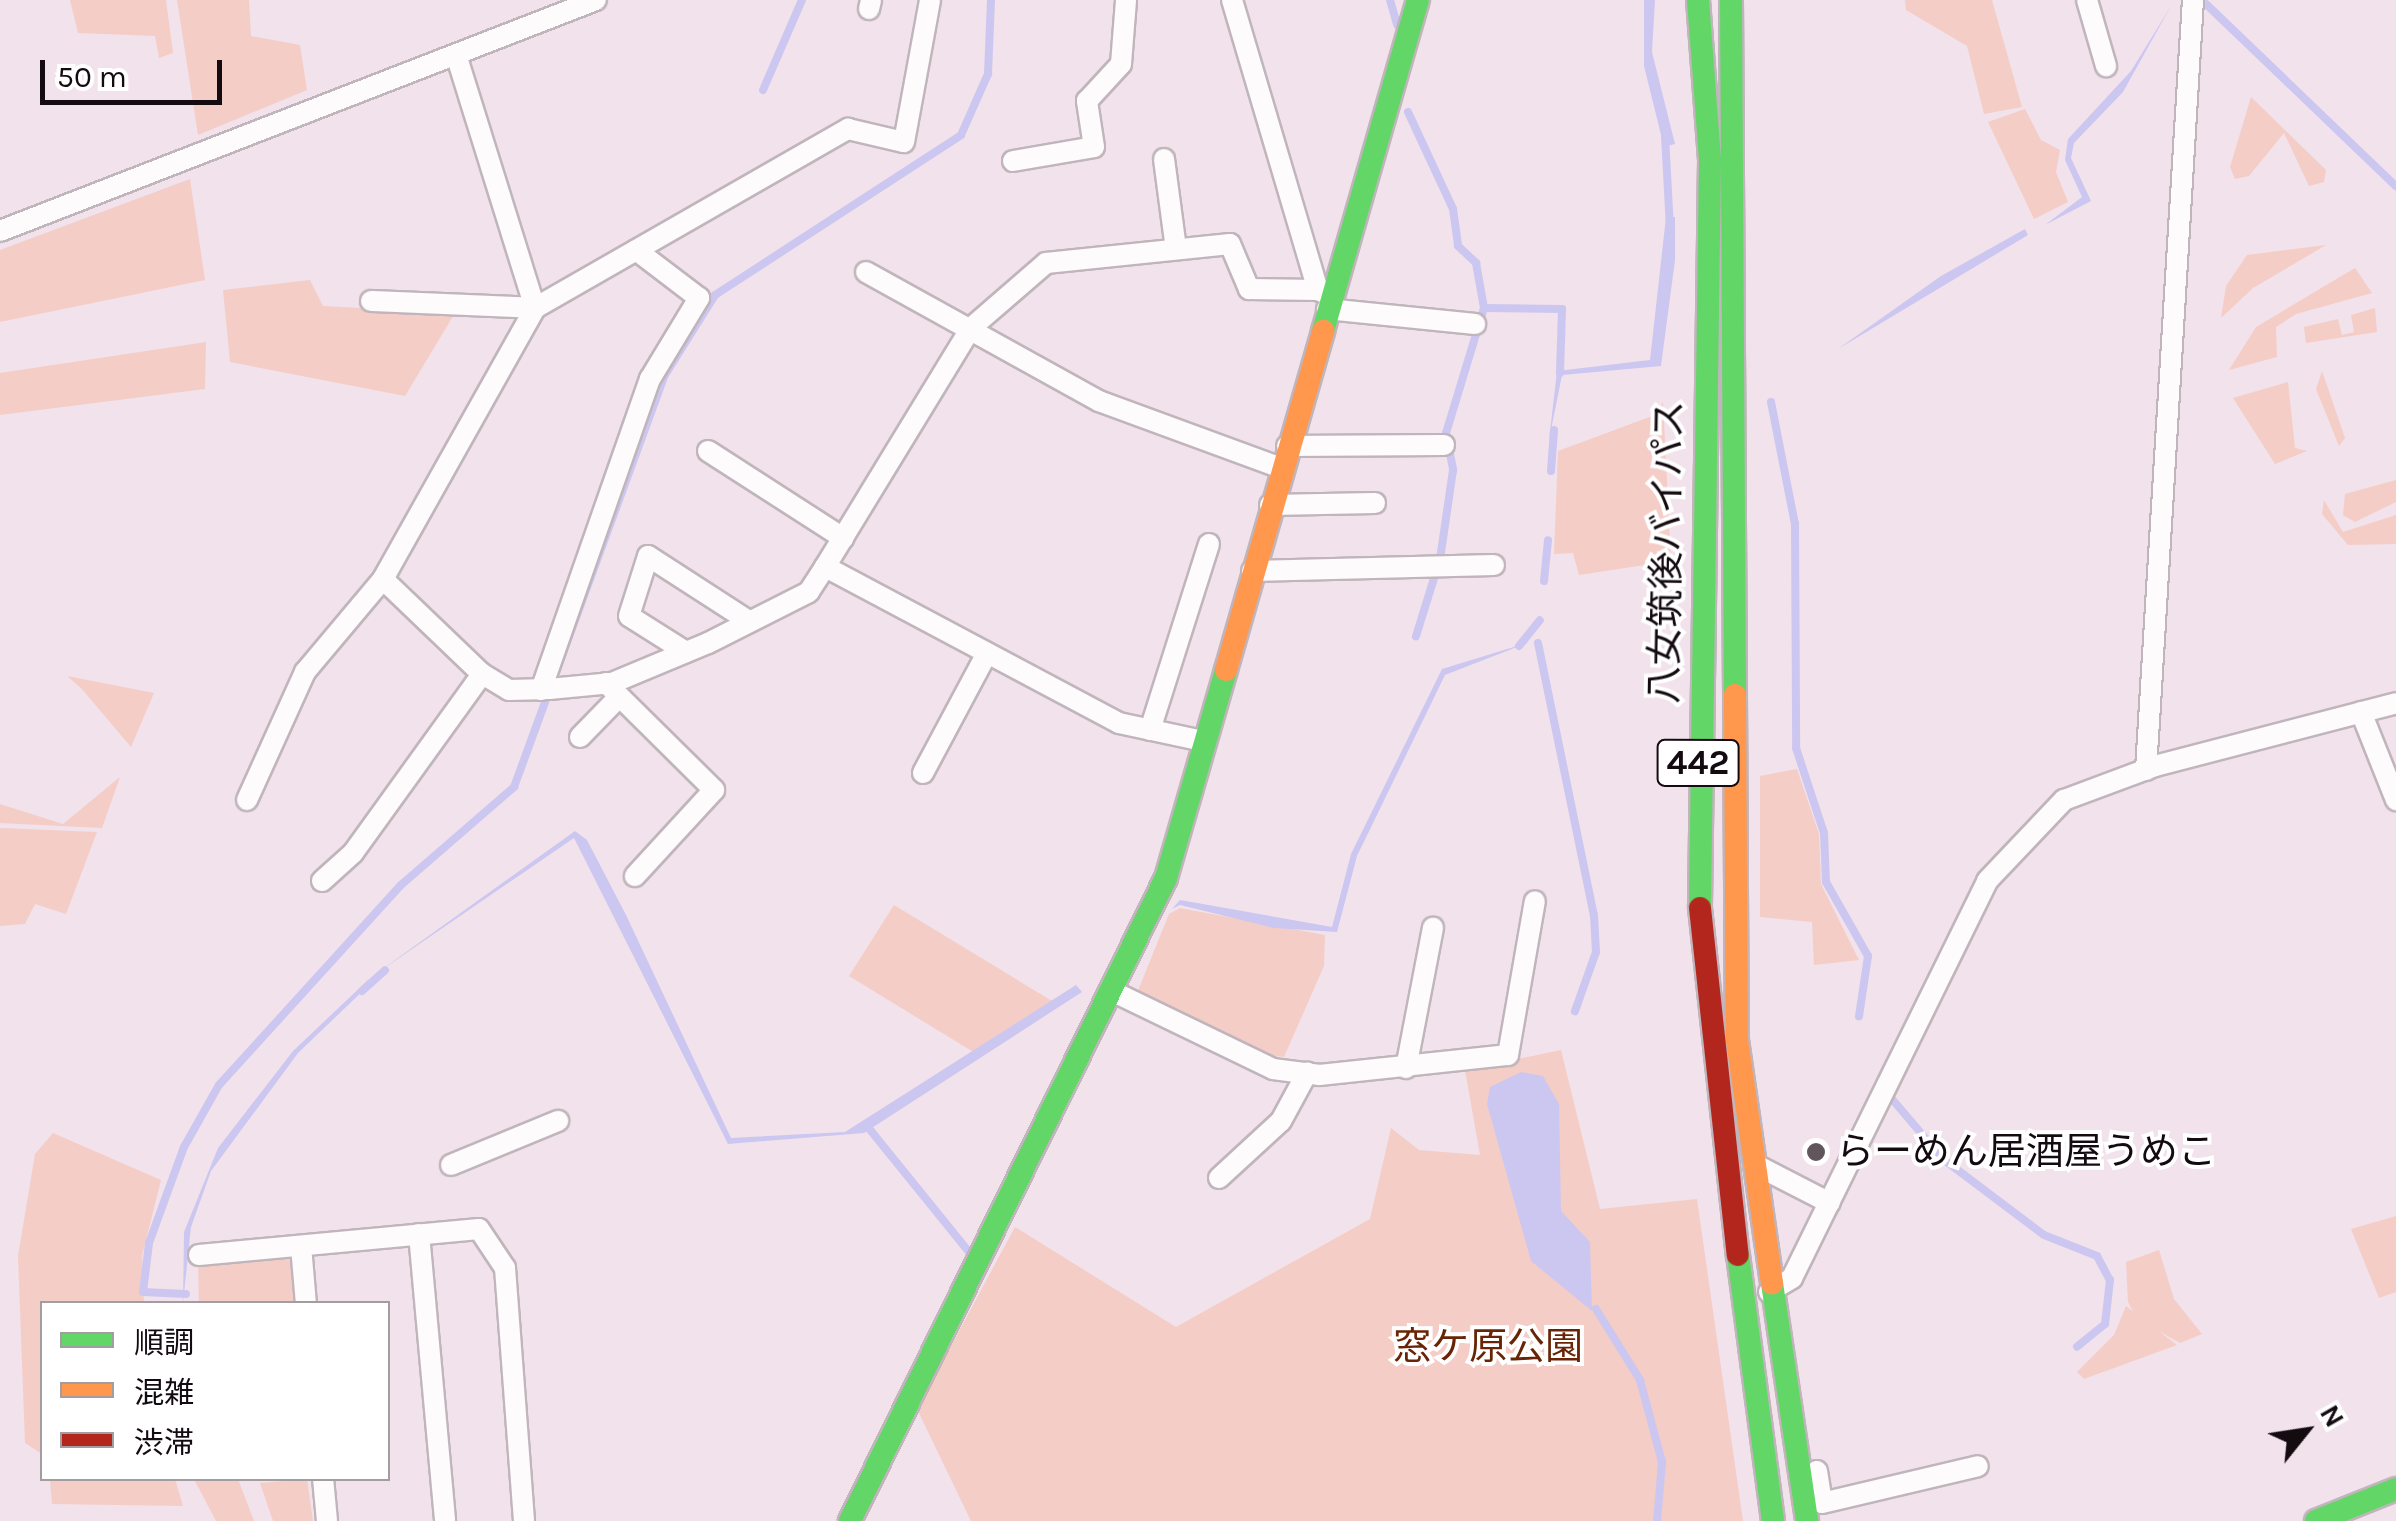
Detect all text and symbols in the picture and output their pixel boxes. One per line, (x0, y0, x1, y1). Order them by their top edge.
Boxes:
scale bar (45, 40, 228, 102)
text: 50 m (57, 59, 127, 95)
street label: 八女筑後バイパス (1642, 400, 1692, 704)
road number: 442 (1656, 733, 1740, 793)
place label: らーめん居酒屋うめこ (1836, 1129, 2216, 1175)
marker: らーめん居酒屋うめこ (1805, 1141, 1827, 1163)
legend (40, 1301, 390, 1481)
park label: 窓ケ原公園 (1393, 1324, 1583, 1370)
text: 順調 (134, 1325, 194, 1361)
text: 混雑 (134, 1375, 194, 1411)
north arrow (2256, 1381, 2356, 1481)
text: N (2313, 1399, 2352, 1433)
text: 渋滞 (134, 1425, 194, 1461)

